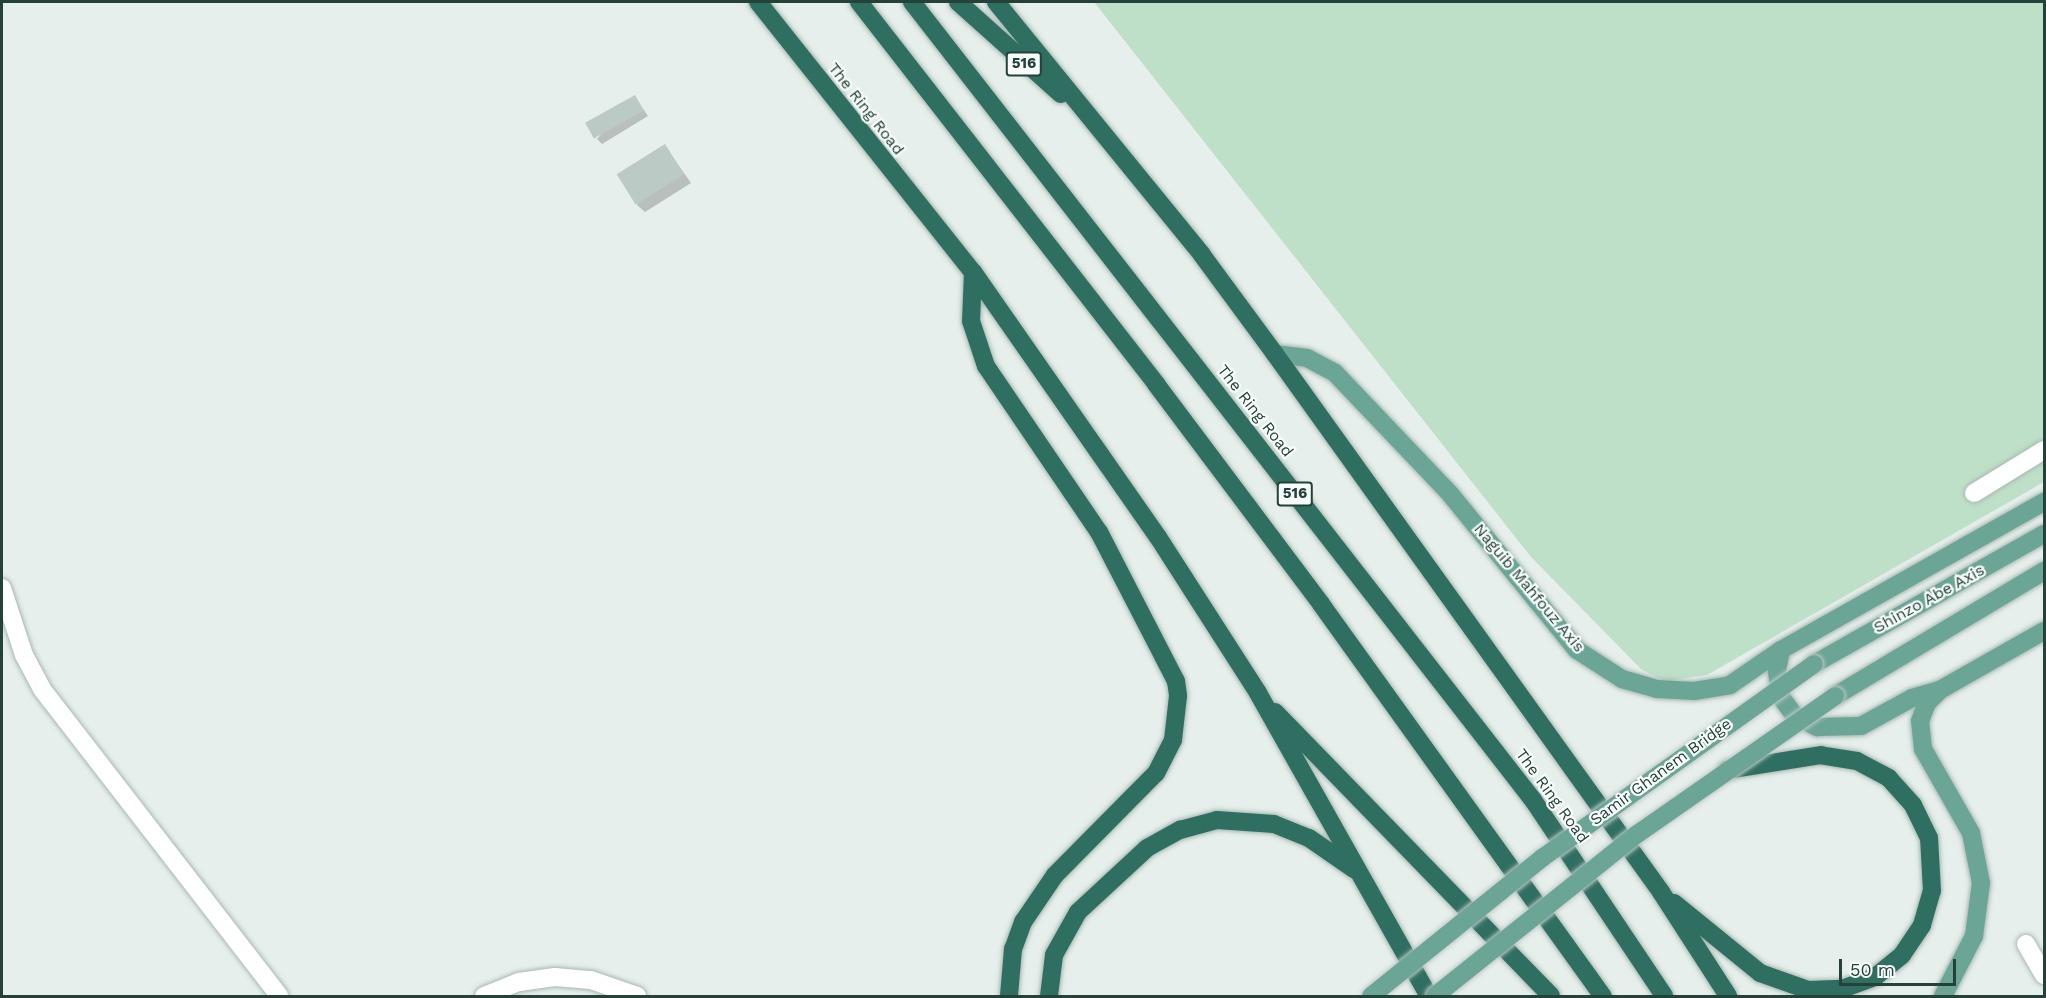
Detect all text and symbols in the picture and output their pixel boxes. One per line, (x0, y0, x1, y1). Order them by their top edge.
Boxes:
road number: 516 (1004, 52, 1044, 76)
street label: The Ring Road (824, 59, 908, 159)
street label: The Ring Road (1213, 361, 1297, 461)
road number: 516 (1276, 482, 1314, 506)
street label: Naguib Mahfouz Axis (1469, 520, 1589, 656)
street label: Shinzo Abe Axis (1870, 560, 1988, 638)
street label: Samir Ghanem Bridge (1587, 714, 1735, 830)
street label: The Ring Road (1511, 745, 1593, 847)
scale bar (1842, 947, 1959, 985)
text: 50 m (1850, 959, 1895, 980)

